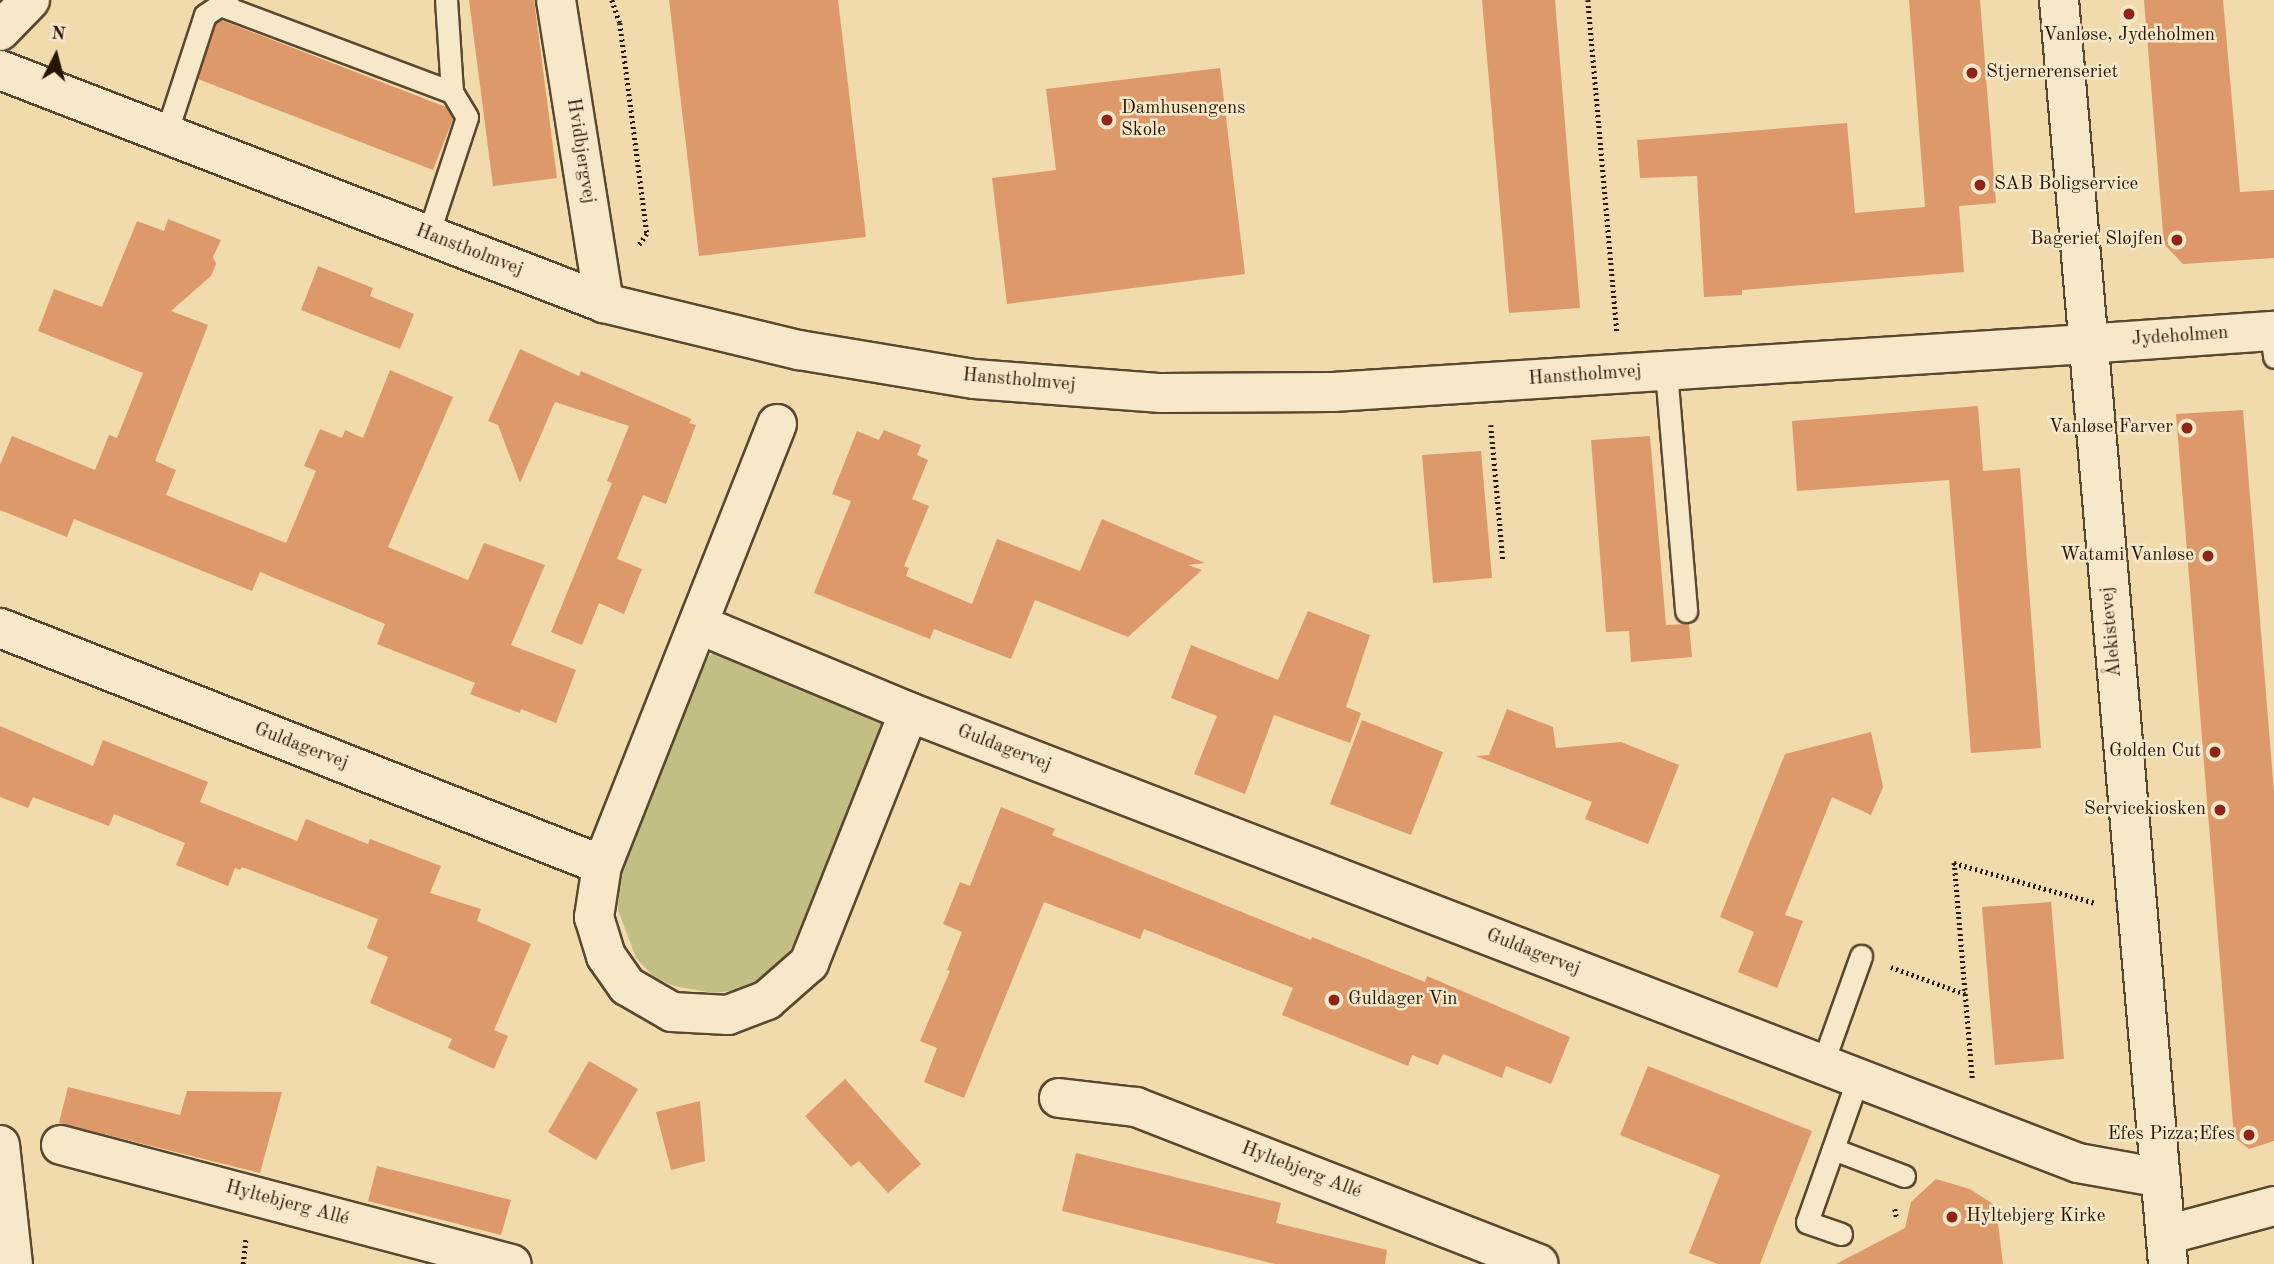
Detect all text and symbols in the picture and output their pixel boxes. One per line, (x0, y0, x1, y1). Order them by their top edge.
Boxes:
marker: Vanløse, Jydeholmen (2121, 6, 2137, 22)
north arrow (21, 21, 91, 91)
text: N (50, 24, 66, 45)
place label: Vanløse, Jydeholmen (2043, 25, 2215, 47)
place label: Stjernerenseriet (1986, 62, 2118, 84)
marker: Stjernerenseriet (1964, 65, 1980, 81)
street label: Hvidbjergvej (560, 97, 600, 205)
place label: Damhusengens Skole (1121, 98, 1246, 142)
marker: Damhusengens Skole (1099, 112, 1115, 128)
place label: SAB Boligservice (1994, 174, 2138, 196)
marker: SAB Boligservice (1972, 177, 1988, 193)
street label: Hanstholmvej (412, 220, 526, 282)
place label: Bageriet Sløjfen (2030, 229, 2163, 251)
marker: Bageriet Sløjfen (2169, 232, 2185, 248)
street label: Jydeholmen (2131, 322, 2229, 352)
street label: Hanstholmvej (1528, 361, 1642, 391)
street label: Hanstholmvej (961, 365, 1077, 397)
place label: Vanløse Farver (2049, 417, 2173, 439)
marker: Vanløse Farver (2179, 420, 2195, 436)
place label: Watami Vanløse (2060, 545, 2194, 567)
marker: Watami Vanløse (2200, 548, 2216, 564)
street label: Ålekistevej (2097, 586, 2127, 678)
street label: Guldagervej (251, 719, 351, 775)
street label: Guldagervej (954, 721, 1054, 777)
place label: Golden Cut (2109, 741, 2201, 763)
marker: Golden Cut (2207, 744, 2223, 760)
place label: Servicekiosken (2084, 799, 2206, 821)
marker: Servicekiosken (2212, 802, 2228, 818)
street label: Guldagervej (1483, 925, 1583, 981)
place label: Guldager Vin (1348, 989, 1458, 1011)
marker: Guldager Vin (1326, 992, 1342, 1008)
place label: Efes Pizza;Efes (2107, 1124, 2235, 1146)
marker: Efes Pizza;Efes (2241, 1127, 2257, 1143)
street label: Hyltebjerg Allé (1238, 1138, 1364, 1204)
street label: Hyltebjerg Allé (223, 1177, 351, 1231)
place label: Hyltebjerg Kirke (1966, 1206, 2105, 1228)
marker: Hyltebjerg Kirke (1944, 1209, 1960, 1225)

